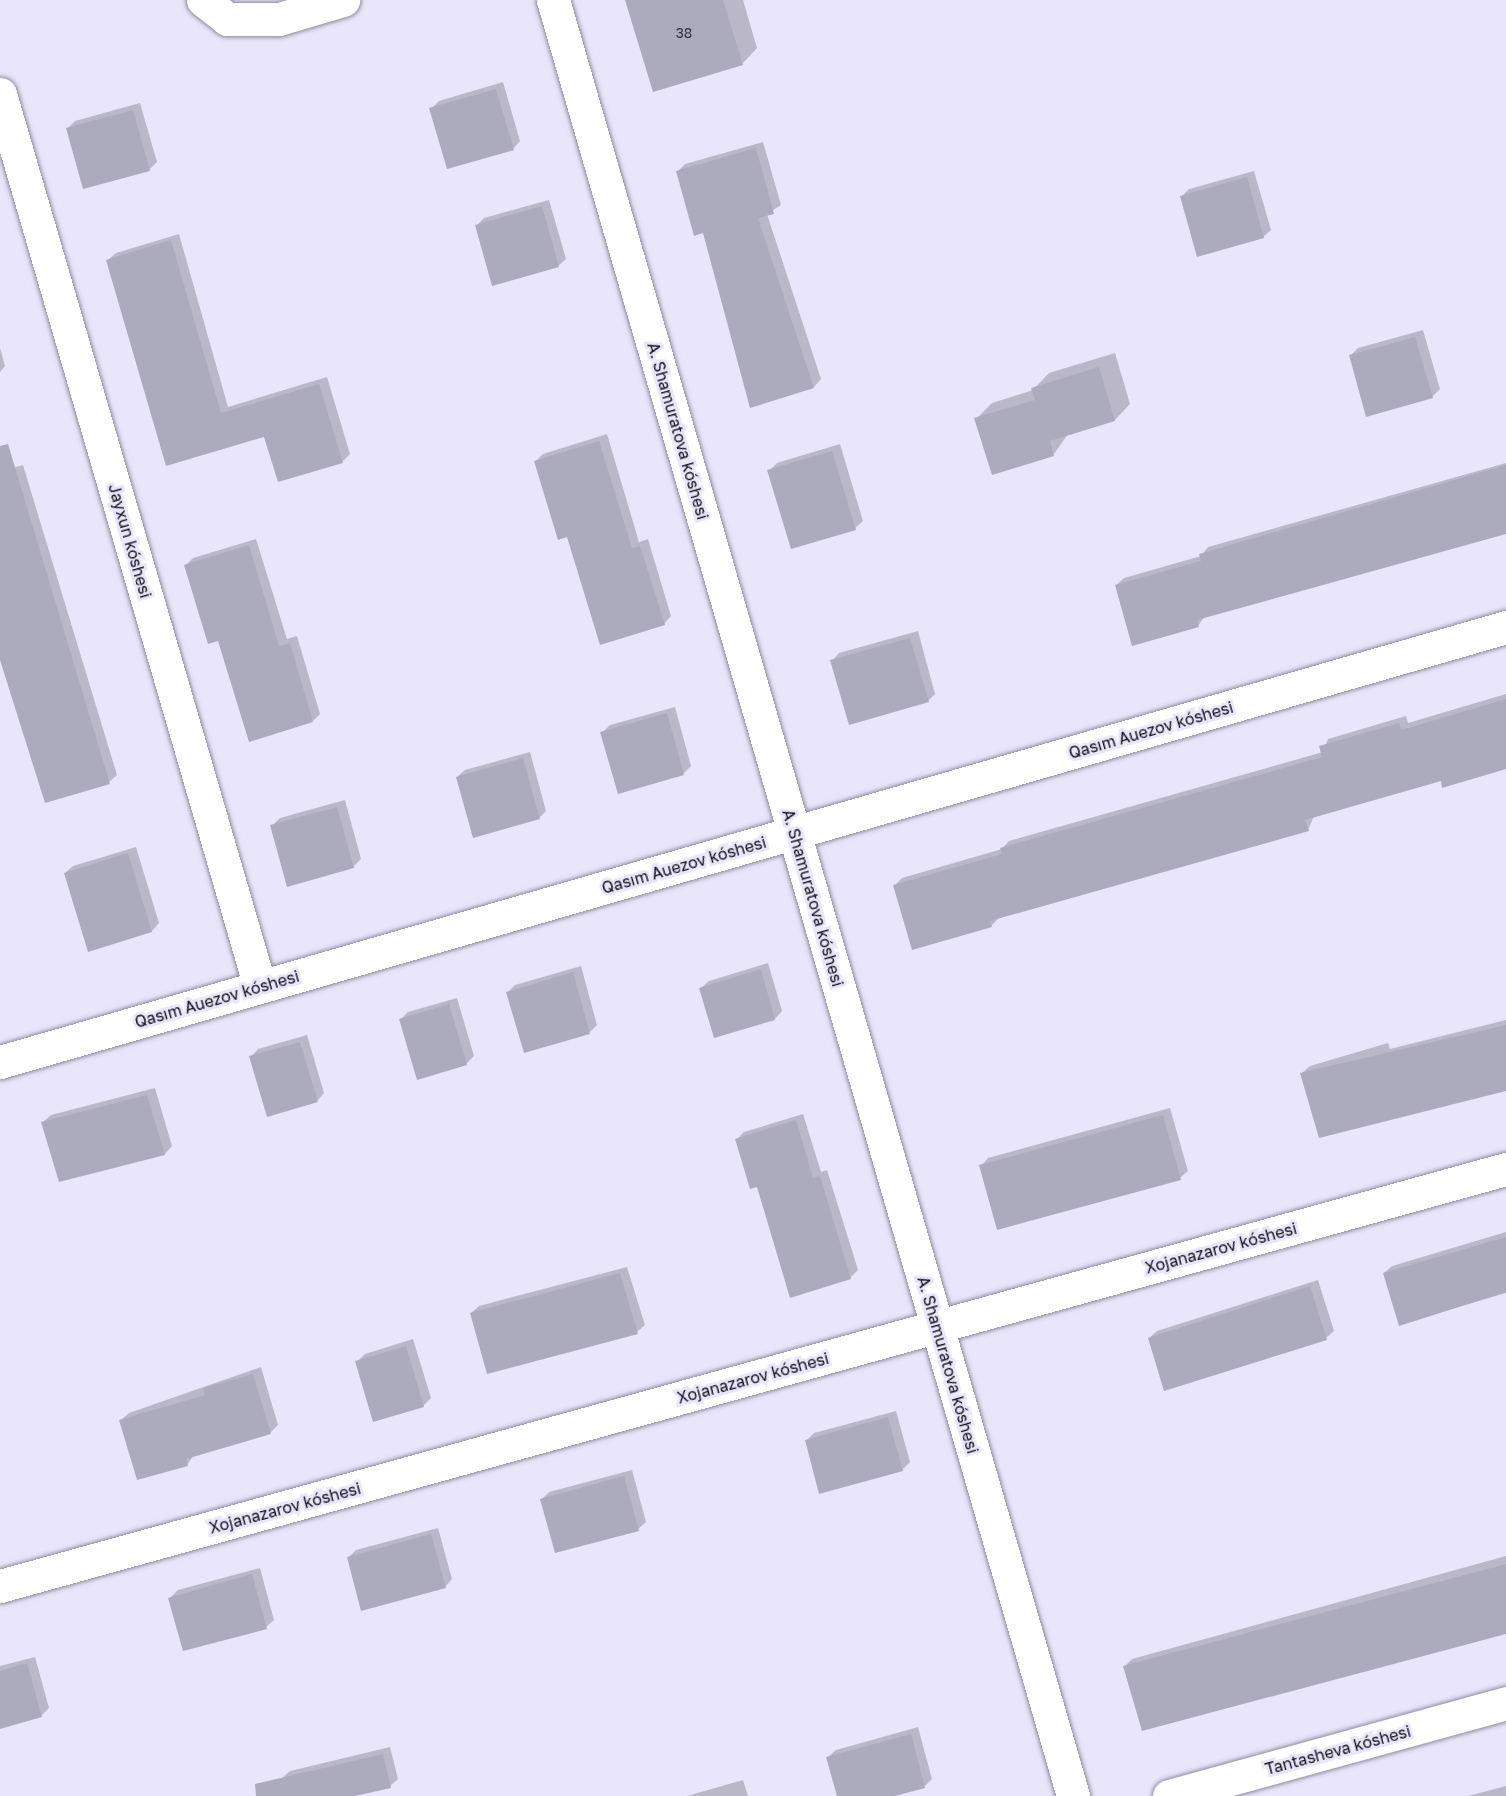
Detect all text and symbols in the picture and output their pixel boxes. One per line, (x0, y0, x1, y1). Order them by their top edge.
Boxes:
house number: 38 (676, 25, 692, 41)
street label: A. Shamuratova kóshesi (643, 340, 713, 522)
street label: Jayxun kóshesi (105, 482, 155, 600)
street label: Qasım Auezov kóshesi (1067, 697, 1235, 763)
street label: A. Shamuratova kóshesi (778, 807, 848, 989)
street label: Qasım Auezov kóshesi (600, 832, 768, 898)
street label: Qasım Auezov kóshesi (133, 966, 301, 1032)
street label: Xojanazarov kóshesi (1143, 1219, 1299, 1277)
street label: A. Shamuratova kóshesi (913, 1274, 983, 1456)
street label: Xojanazarov kóshesi (675, 1349, 831, 1407)
street label: Xojanazarov kóshesi (207, 1479, 363, 1537)
street label: Tantasheva kóshesi (1263, 1721, 1413, 1779)

